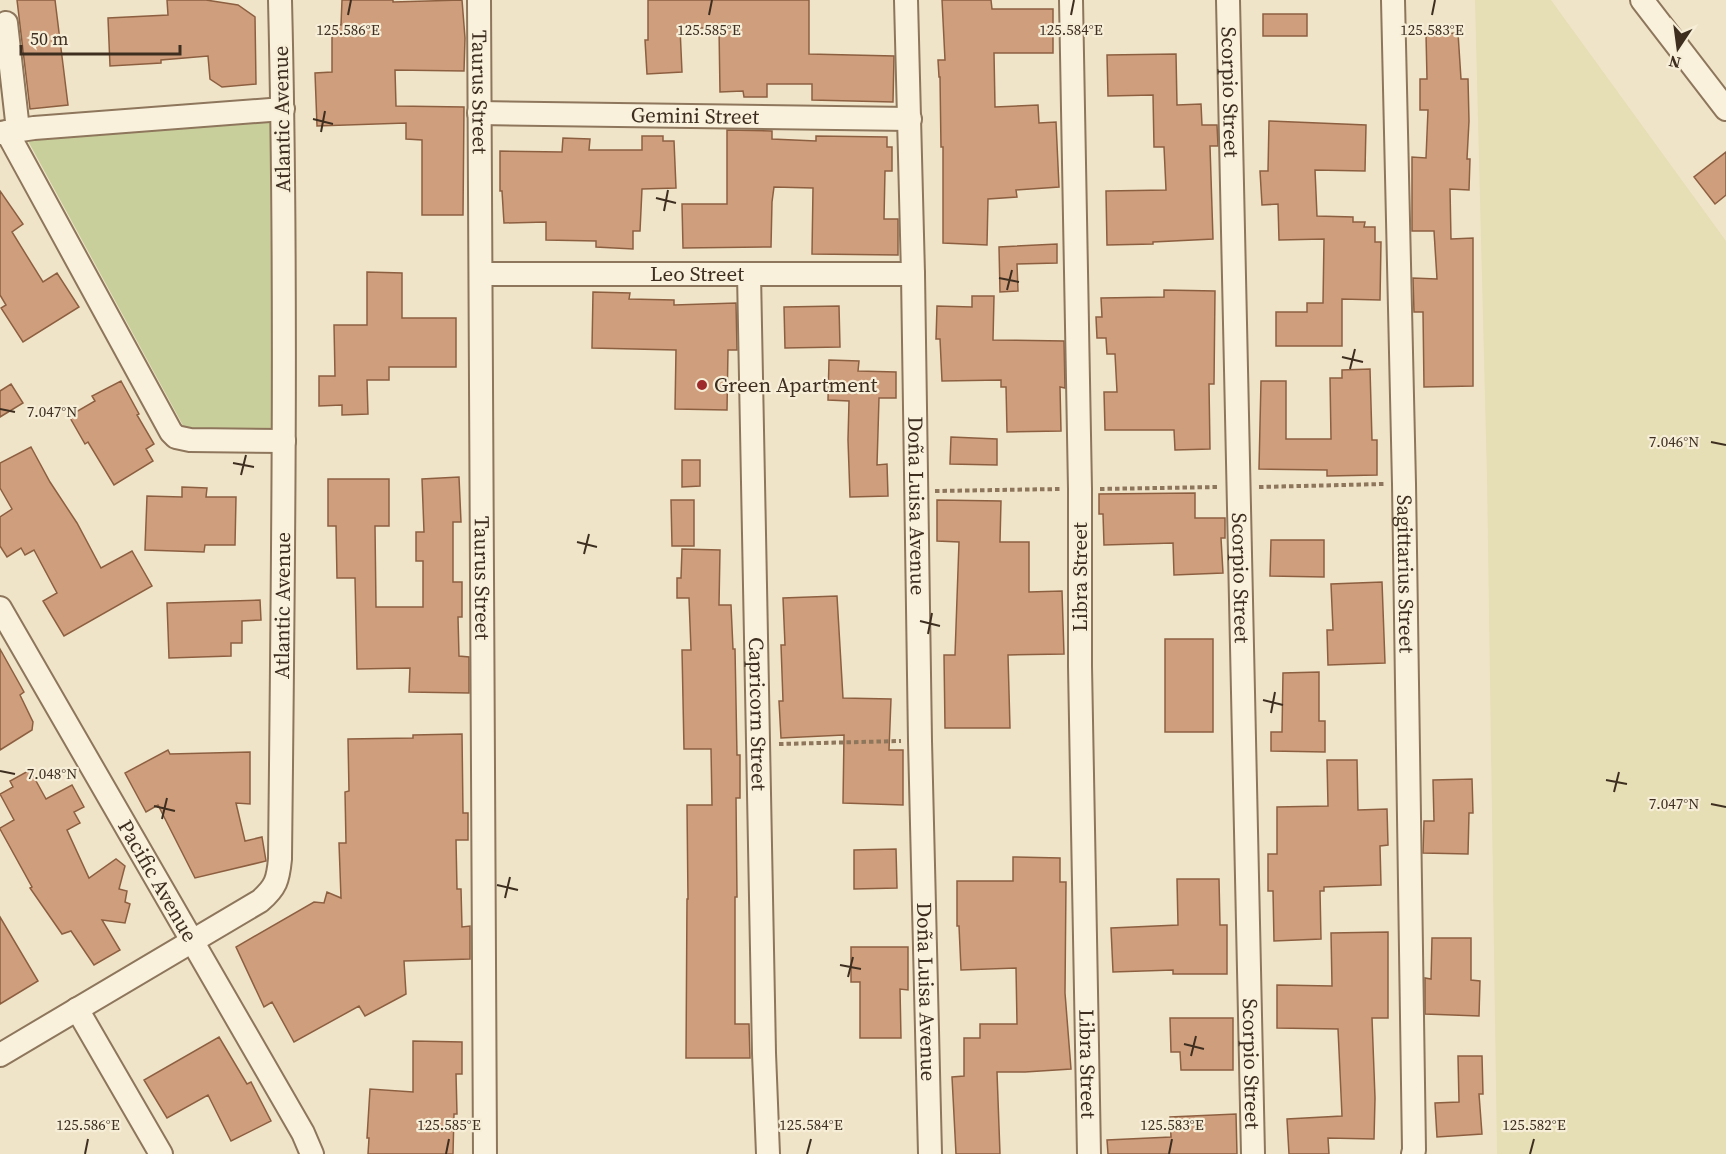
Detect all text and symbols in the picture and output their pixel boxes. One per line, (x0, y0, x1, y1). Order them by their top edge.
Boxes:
scale bar (21, 18, 180, 56)
north arrow (1648, 18, 1708, 78)
text: 125.586°E (316, 19, 380, 40)
text: 125.585°E (677, 19, 741, 40)
text: 125.584°E (1039, 19, 1103, 40)
text: 125.583°E (1400, 19, 1464, 40)
text: 50 m (30, 26, 68, 51)
street label: Scorpio Street (1215, 26, 1246, 158)
street label: Taurus Street (465, 30, 495, 154)
street label: Atlantic Avenue (266, 45, 297, 193)
text: N (1666, 51, 1683, 75)
street label: Gemini Street (631, 100, 760, 131)
street label: Leo Street (650, 259, 744, 288)
place label: Green Apartment (714, 370, 878, 399)
marker: Green Apartment (695, 378, 709, 392)
text: 7.047°N (27, 401, 77, 422)
street label: Doña Luisa Avenue (901, 416, 933, 596)
text: 7.046°N (1649, 431, 1699, 452)
street label: Sagittarius Street (1390, 494, 1422, 654)
street label: Scorpio Street (1225, 512, 1257, 644)
street label: Taurus Street (468, 516, 497, 640)
street label: Libra Street (1065, 522, 1094, 632)
street label: Atlantic Avenue (267, 532, 297, 679)
street label: Capricorn Street (742, 637, 774, 791)
text: 7.048°N (27, 763, 77, 784)
text: 7.047°N (1649, 793, 1699, 814)
street label: Pacific Avenue (111, 814, 205, 947)
street label: Doña Luisa Avenue (910, 902, 943, 1082)
street label: Scorpio Street (1236, 998, 1267, 1130)
street label: Libra Street (1072, 1009, 1103, 1119)
text: 125.586°E (56, 1114, 120, 1135)
text: 125.585°E (417, 1114, 481, 1135)
text: 125.584°E (779, 1114, 843, 1135)
text: 125.583°E (1140, 1114, 1204, 1135)
text: 125.582°E (1502, 1114, 1566, 1135)

